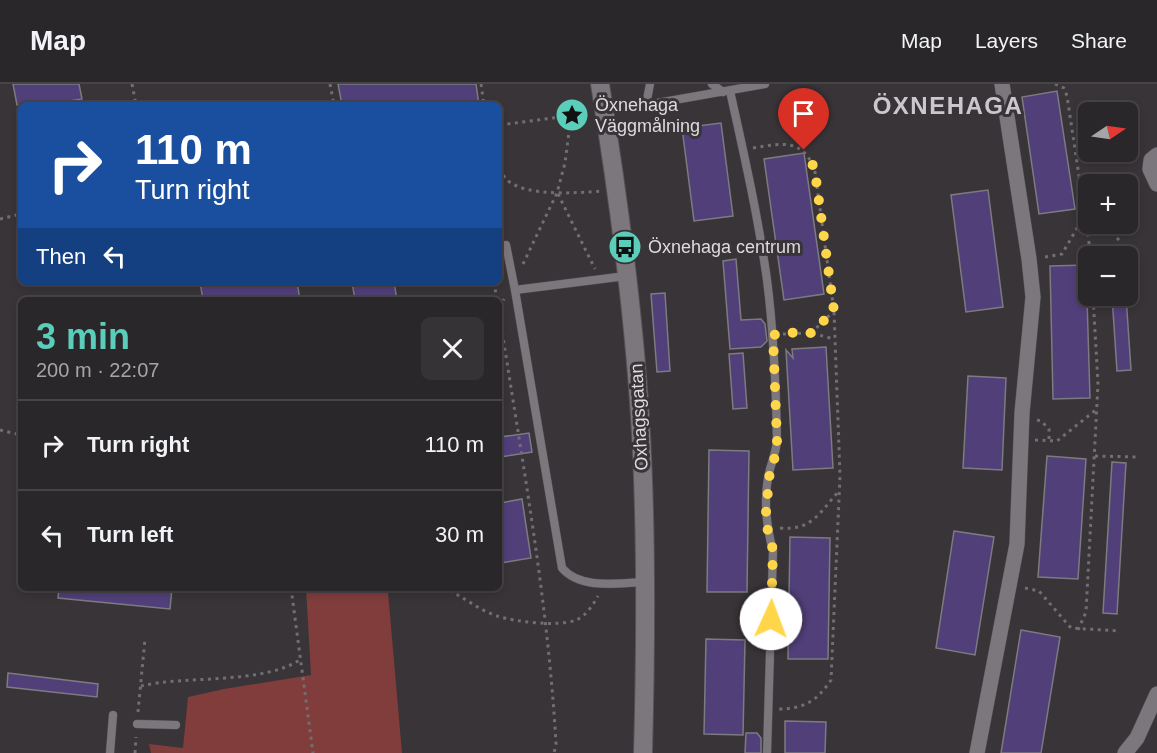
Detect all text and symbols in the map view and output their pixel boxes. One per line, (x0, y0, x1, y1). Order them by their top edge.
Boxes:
text: Map (30, 25, 86, 56)
text: Map (901, 29, 942, 52)
text: Layers (975, 29, 1038, 52)
text: Share (1071, 29, 1127, 52)
pin (778, 88, 829, 150)
district label: ÖXNEHAGA (873, 92, 1023, 119)
place label: Öxnehaga Väggmålning (595, 95, 700, 136)
place icon: Öxnehaga Väggmålning (554, 97, 590, 133)
icon: arrive (787, 97, 820, 130)
north arrow (1078, 102, 1138, 162)
map controls (1078, 102, 1138, 306)
icon: right (36, 126, 114, 204)
text: 110 m (135, 126, 252, 173)
button: + (1078, 174, 1138, 234)
text: Turn right (135, 175, 250, 205)
bus stop icon: Öxnehaga centrum (607, 229, 643, 265)
place label: Öxnehaga centrum (648, 237, 801, 257)
icon: left (98, 240, 131, 273)
text: Then (36, 244, 86, 269)
button: − (1078, 246, 1138, 306)
text: 3 min (36, 316, 130, 357)
button: close (421, 317, 484, 380)
text: 200 m · 22:07 (36, 359, 159, 381)
street label: Oxhagsgatan (626, 363, 652, 471)
icon: right (36, 429, 69, 462)
text: Turn right (87, 432, 189, 457)
text: 110 m (424, 432, 484, 457)
icon: left (36, 519, 69, 552)
text: Turn left (87, 522, 173, 547)
text: 30 m (435, 522, 484, 547)
position arrow (739, 587, 803, 651)

